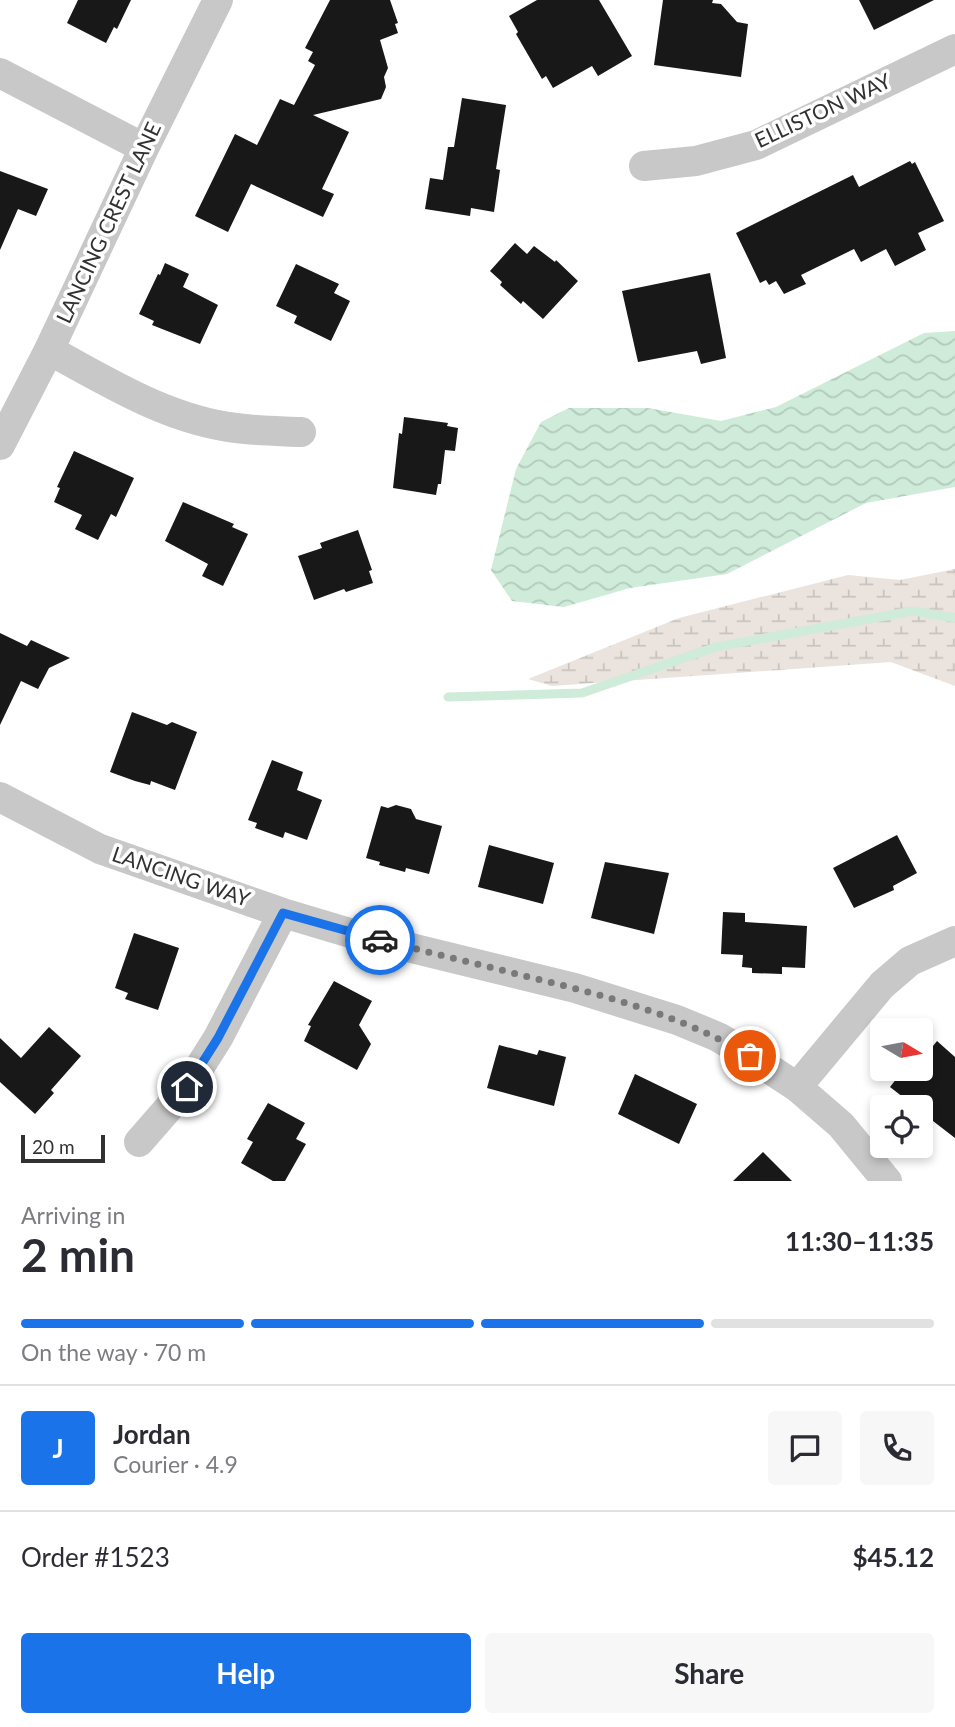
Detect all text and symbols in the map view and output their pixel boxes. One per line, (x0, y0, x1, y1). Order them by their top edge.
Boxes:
street label: ELLISTON WAY (750, 67, 895, 152)
street label: LANCING CREST LANE (50, 118, 165, 327)
street label: LANCING WAY (109, 840, 255, 911)
courier (345, 905, 415, 975)
icon: car (361, 921, 399, 959)
north arrow (870, 1018, 933, 1082)
map controls (870, 1018, 933, 1158)
pin (720, 1026, 780, 1086)
icon: bag (731, 1037, 769, 1075)
pin (157, 1057, 217, 1117)
icon: home (168, 1068, 206, 1106)
button: locate (870, 1095, 933, 1158)
scale bar (21, 1132, 105, 1164)
text: 20 m (32, 1135, 75, 1158)
text: Arriving in (21, 1201, 125, 1229)
text: 11:30–11:35 (785, 1225, 934, 1257)
text: 2 min (21, 1227, 135, 1282)
text: On the way · 70 m (21, 1338, 206, 1366)
button: chat (768, 1411, 842, 1485)
button: phone (860, 1411, 934, 1485)
text: Jordan (113, 1418, 191, 1450)
text: J (52, 1432, 64, 1464)
text: Courier · 4.9 (113, 1450, 238, 1478)
text: Order #1523 (21, 1541, 170, 1573)
text: $45.12 (852, 1541, 934, 1573)
button: Help (21, 1633, 471, 1713)
button: Share (485, 1633, 934, 1713)

